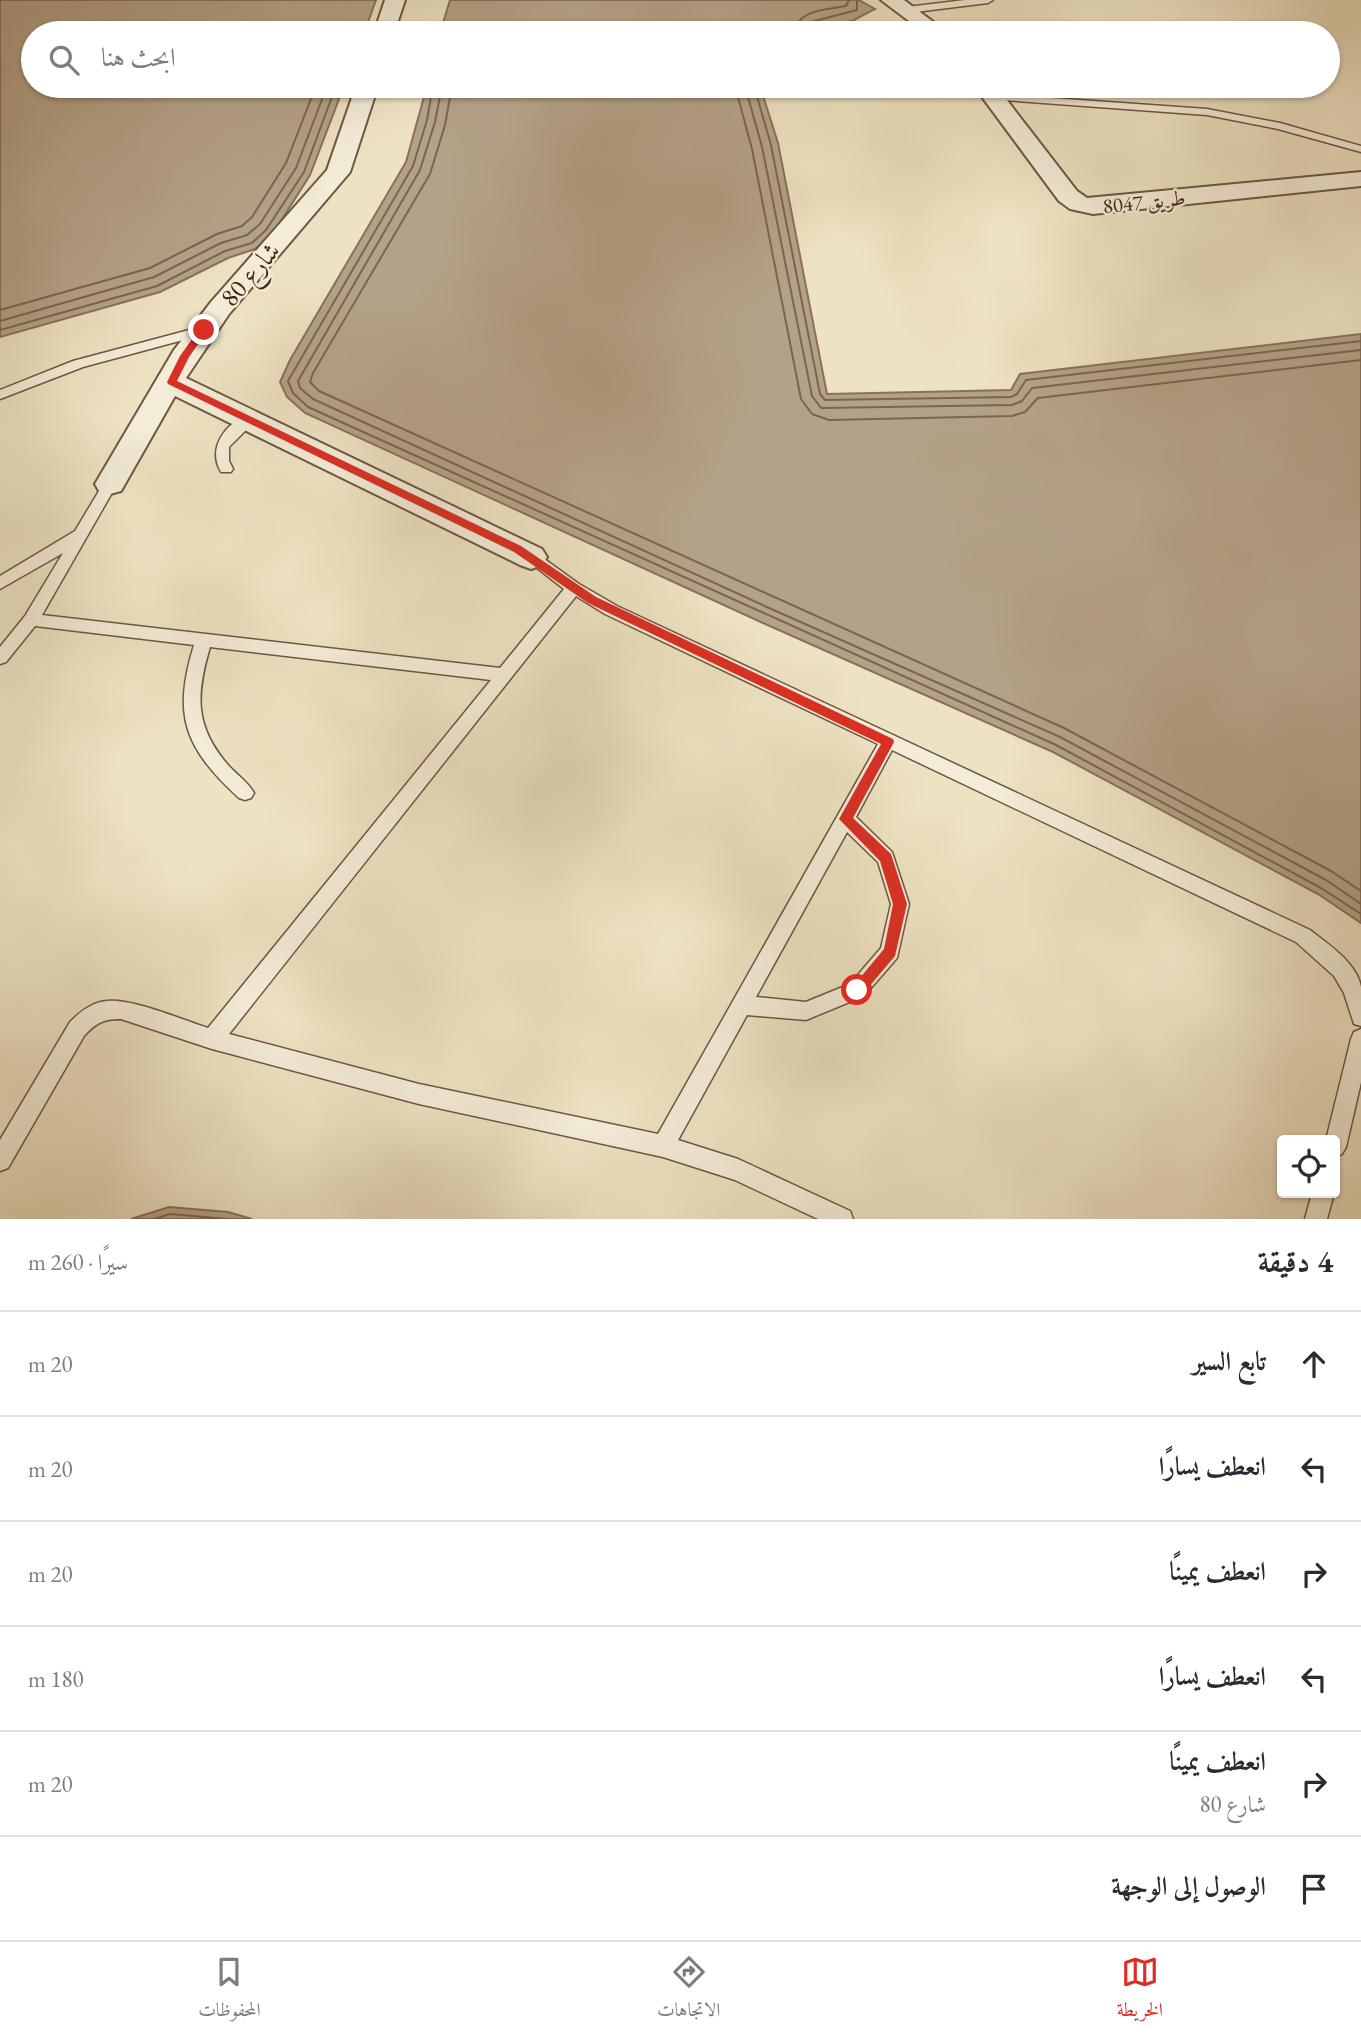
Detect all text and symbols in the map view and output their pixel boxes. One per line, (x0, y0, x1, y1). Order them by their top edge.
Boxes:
search box (21, 21, 1340, 98)
text: ابحث هنا (101, 40, 176, 74)
icon: search (45, 41, 83, 79)
street label: طريق 8047 (1101, 184, 1187, 219)
street label: شارع 80 (212, 234, 291, 317)
route end (188, 314, 219, 345)
route start (841, 974, 872, 1005)
map controls (1277, 1135, 1340, 1198)
button: locate (1277, 1135, 1340, 1198)
text: 4 دقيقة (1258, 1242, 1333, 1281)
text: سيرًا · 260 m (28, 1247, 128, 1277)
text: تابع السير (1192, 1344, 1266, 1378)
icon: ahead (1295, 1345, 1333, 1383)
text: 20 m (28, 1349, 73, 1379)
text: انعطف يسارًا (1159, 1449, 1266, 1483)
icon: left (1295, 1450, 1333, 1488)
text: 20 m (28, 1454, 73, 1484)
text: انعطف يمينًا (1169, 1554, 1266, 1588)
icon: right (1295, 1555, 1333, 1593)
text: 20 m (28, 1559, 73, 1589)
text: انعطف يسارًا (1159, 1659, 1266, 1693)
icon: left (1295, 1660, 1333, 1698)
text: 180 m (28, 1664, 84, 1694)
text: انعطف يمينًا (1169, 1744, 1266, 1778)
icon: right (1295, 1765, 1333, 1803)
text: 20 m (28, 1769, 73, 1799)
text: شارع 80 (1199, 1789, 1266, 1819)
text: الوصول إلى الوجهة (1111, 1869, 1266, 1903)
icon: arrive (1295, 1870, 1333, 1908)
tab: المحفوظات (198, 1953, 261, 2028)
tab: الاتجاهات (657, 1953, 720, 2028)
tab: الخريطة (1117, 1953, 1163, 2028)

